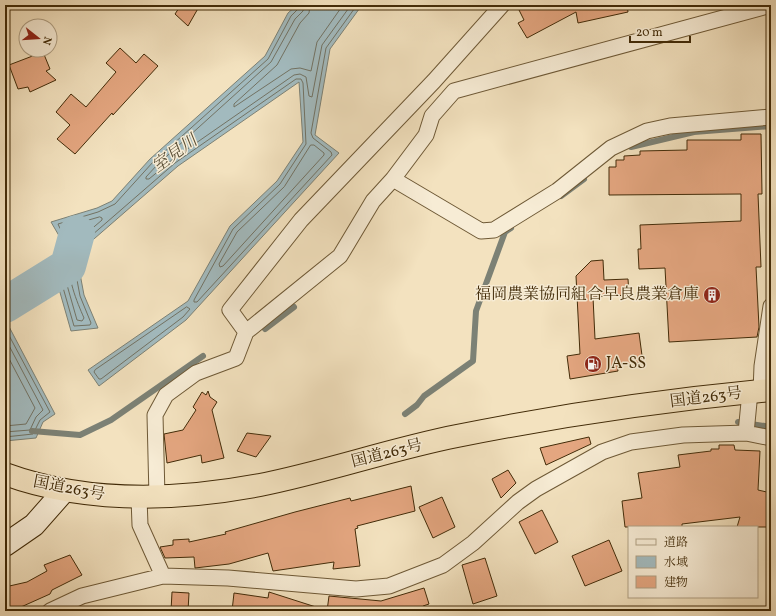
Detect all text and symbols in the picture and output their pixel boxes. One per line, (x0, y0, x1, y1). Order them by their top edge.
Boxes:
north arrow (18, 18, 58, 58)
scale bar (630, 18, 690, 44)
text: 20 m (636, 25, 663, 41)
text: N (38, 34, 54, 47)
water label: 室見川 (148, 129, 204, 178)
place label: 福岡農業協同組合早良農業倉庫 (475, 284, 699, 306)
building icon: 福岡農業協同組合早良農業倉庫 (702, 285, 722, 305)
place label: JA-SS (606, 353, 646, 375)
fuel station icon: JA-SS (583, 354, 603, 374)
street label: 国道263号 (669, 383, 743, 413)
street label: 国道263号 (349, 435, 425, 473)
street label: 国道263号 (31, 471, 107, 507)
legend (628, 526, 758, 598)
text: 道路 (664, 535, 688, 551)
text: 水域 (664, 555, 688, 571)
text: 建物 (664, 575, 688, 591)

